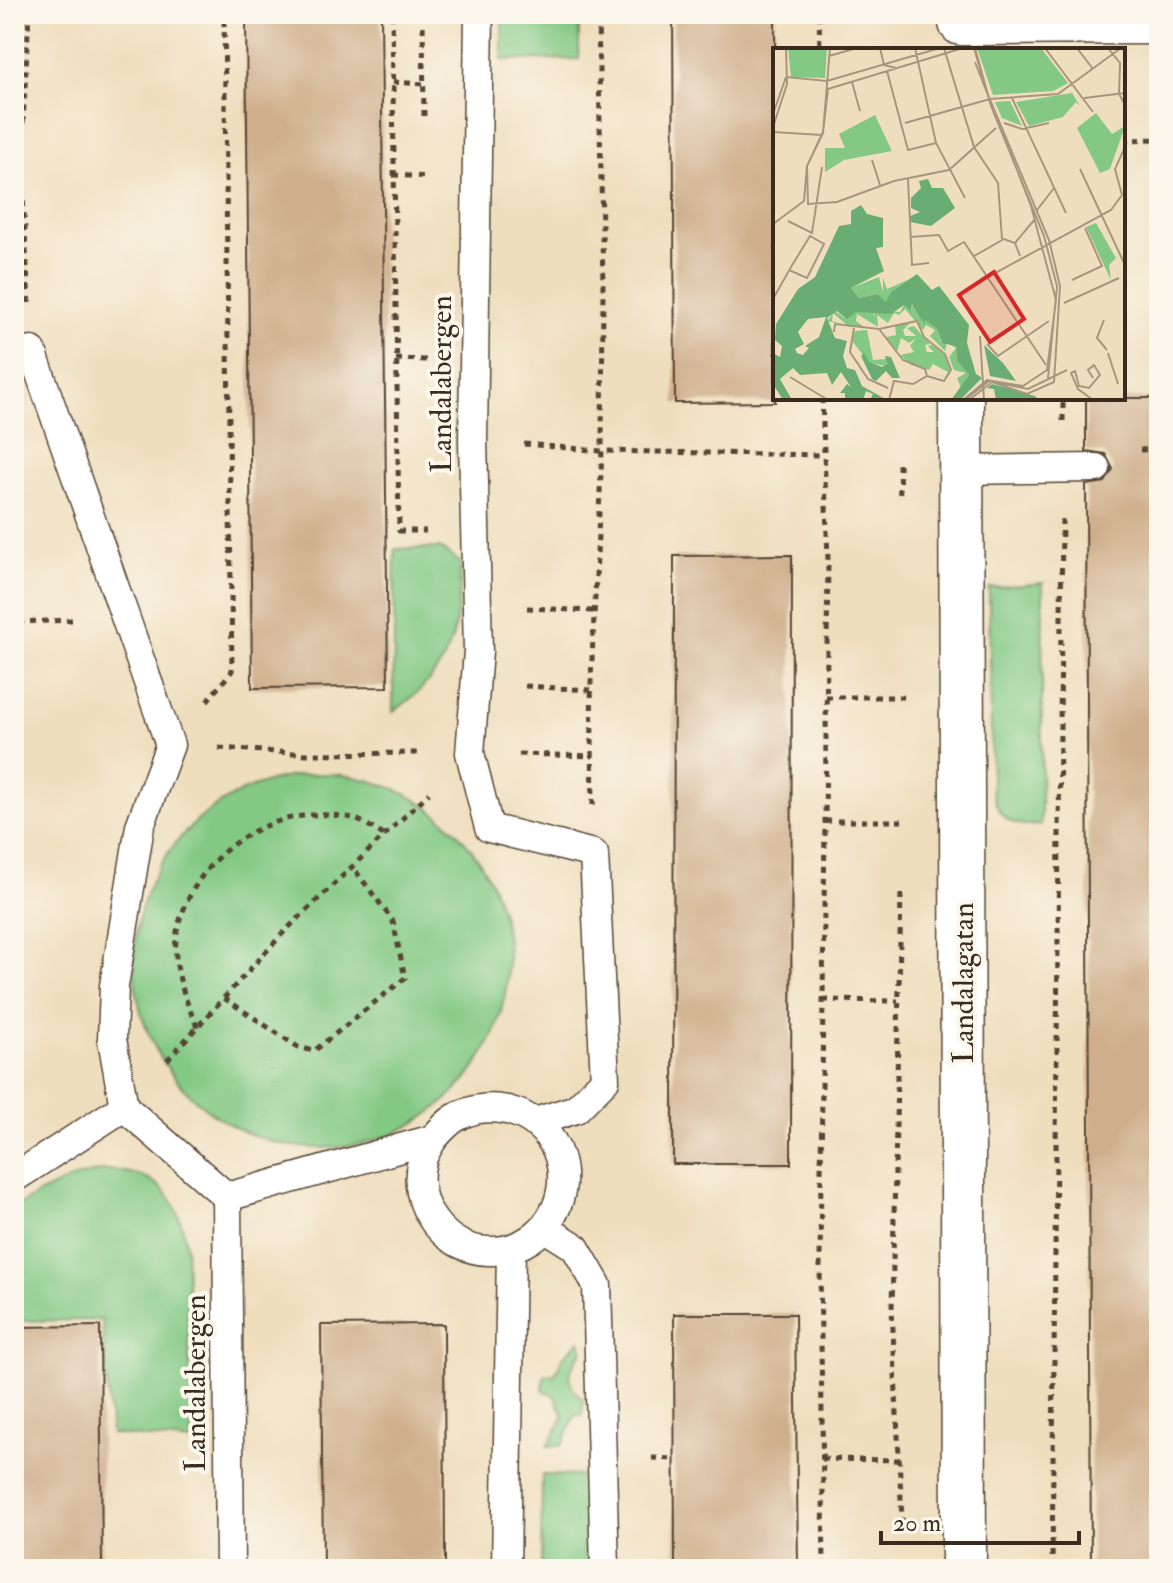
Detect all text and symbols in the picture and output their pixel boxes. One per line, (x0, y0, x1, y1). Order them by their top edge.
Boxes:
inset map (773, 48, 1125, 400)
street label: Landalabergen (423, 295, 460, 473)
street label: Landalagatan (945, 902, 982, 1064)
street label: Landalabergen (177, 1294, 214, 1472)
scale bar (881, 1495, 1079, 1545)
text: 20 m (893, 1508, 942, 1539)

